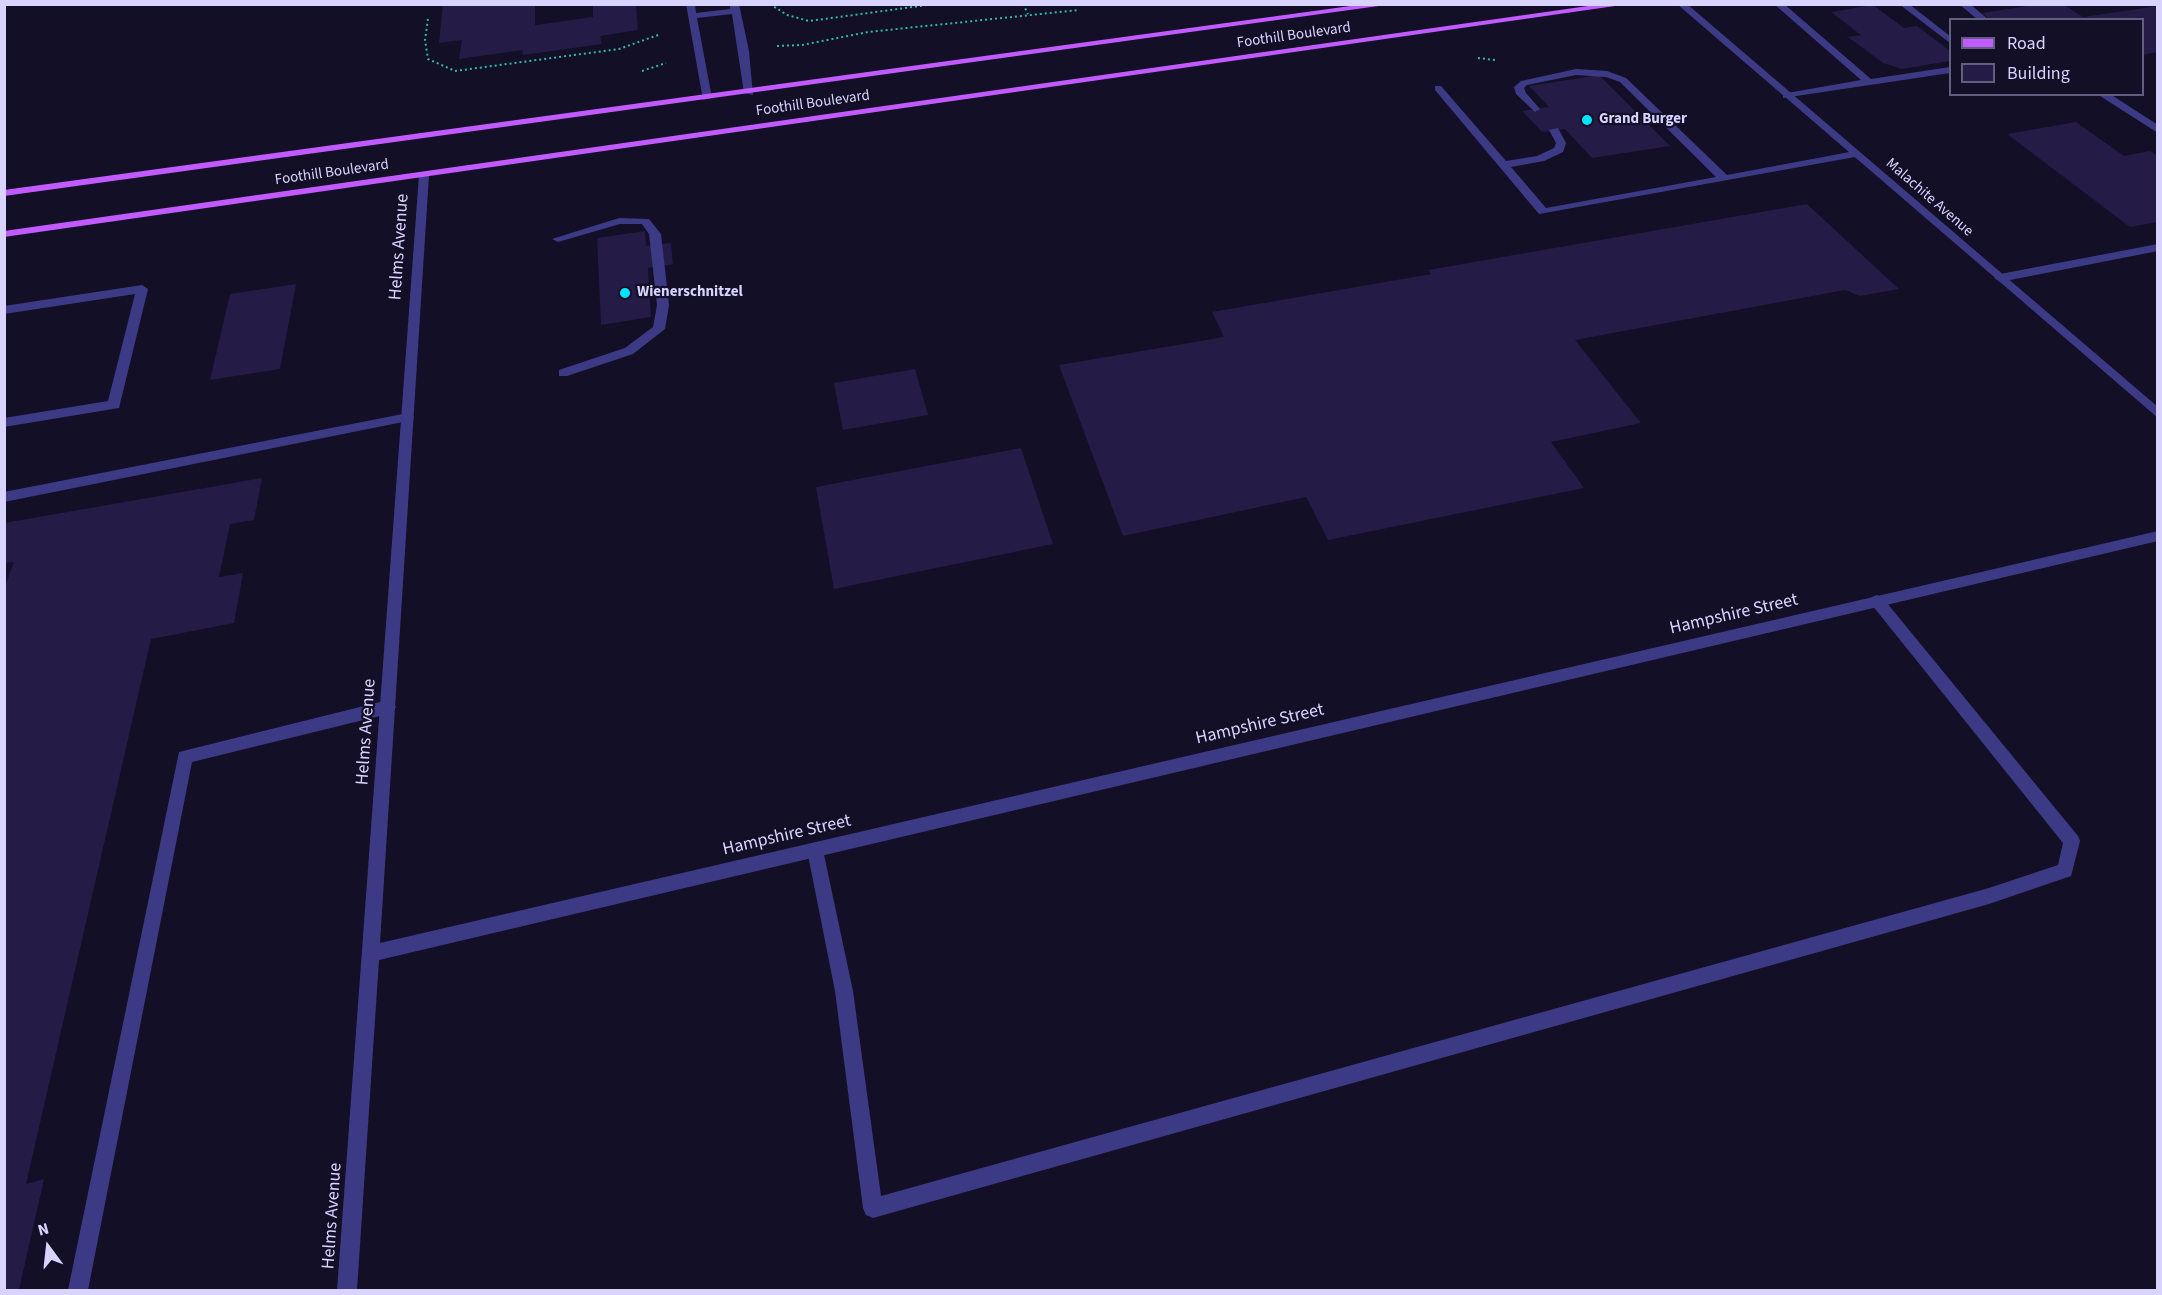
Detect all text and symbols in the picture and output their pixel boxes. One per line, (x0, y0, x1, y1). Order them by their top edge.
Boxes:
legend (1949, 18, 2144, 96)
street label: Foothill Boulevard (1236, 19, 1352, 53)
text: Road (2007, 31, 2046, 56)
text: Building (2007, 61, 2070, 86)
street label: Foothill Boulevard (755, 87, 871, 121)
place label: Grand Burger (1599, 111, 1687, 129)
marker: Grand Burger (1580, 113, 1594, 127)
street label: Malachite Avenue (1882, 155, 1976, 241)
street label: Foothill Boulevard (274, 156, 390, 190)
street label: Helms Avenue (386, 193, 414, 301)
place label: Wienerschnitzel (637, 284, 743, 302)
marker: Wienerschnitzel (618, 286, 632, 300)
street label: Hampshire Street (1668, 590, 1800, 640)
street label: Helms Avenue (353, 678, 381, 786)
street label: Hampshire Street (1194, 700, 1326, 750)
street label: Hampshire Street (721, 811, 853, 861)
street label: Helms Avenue (319, 1162, 347, 1270)
north arrow (18, 1217, 78, 1277)
text: N (35, 1218, 51, 1242)

